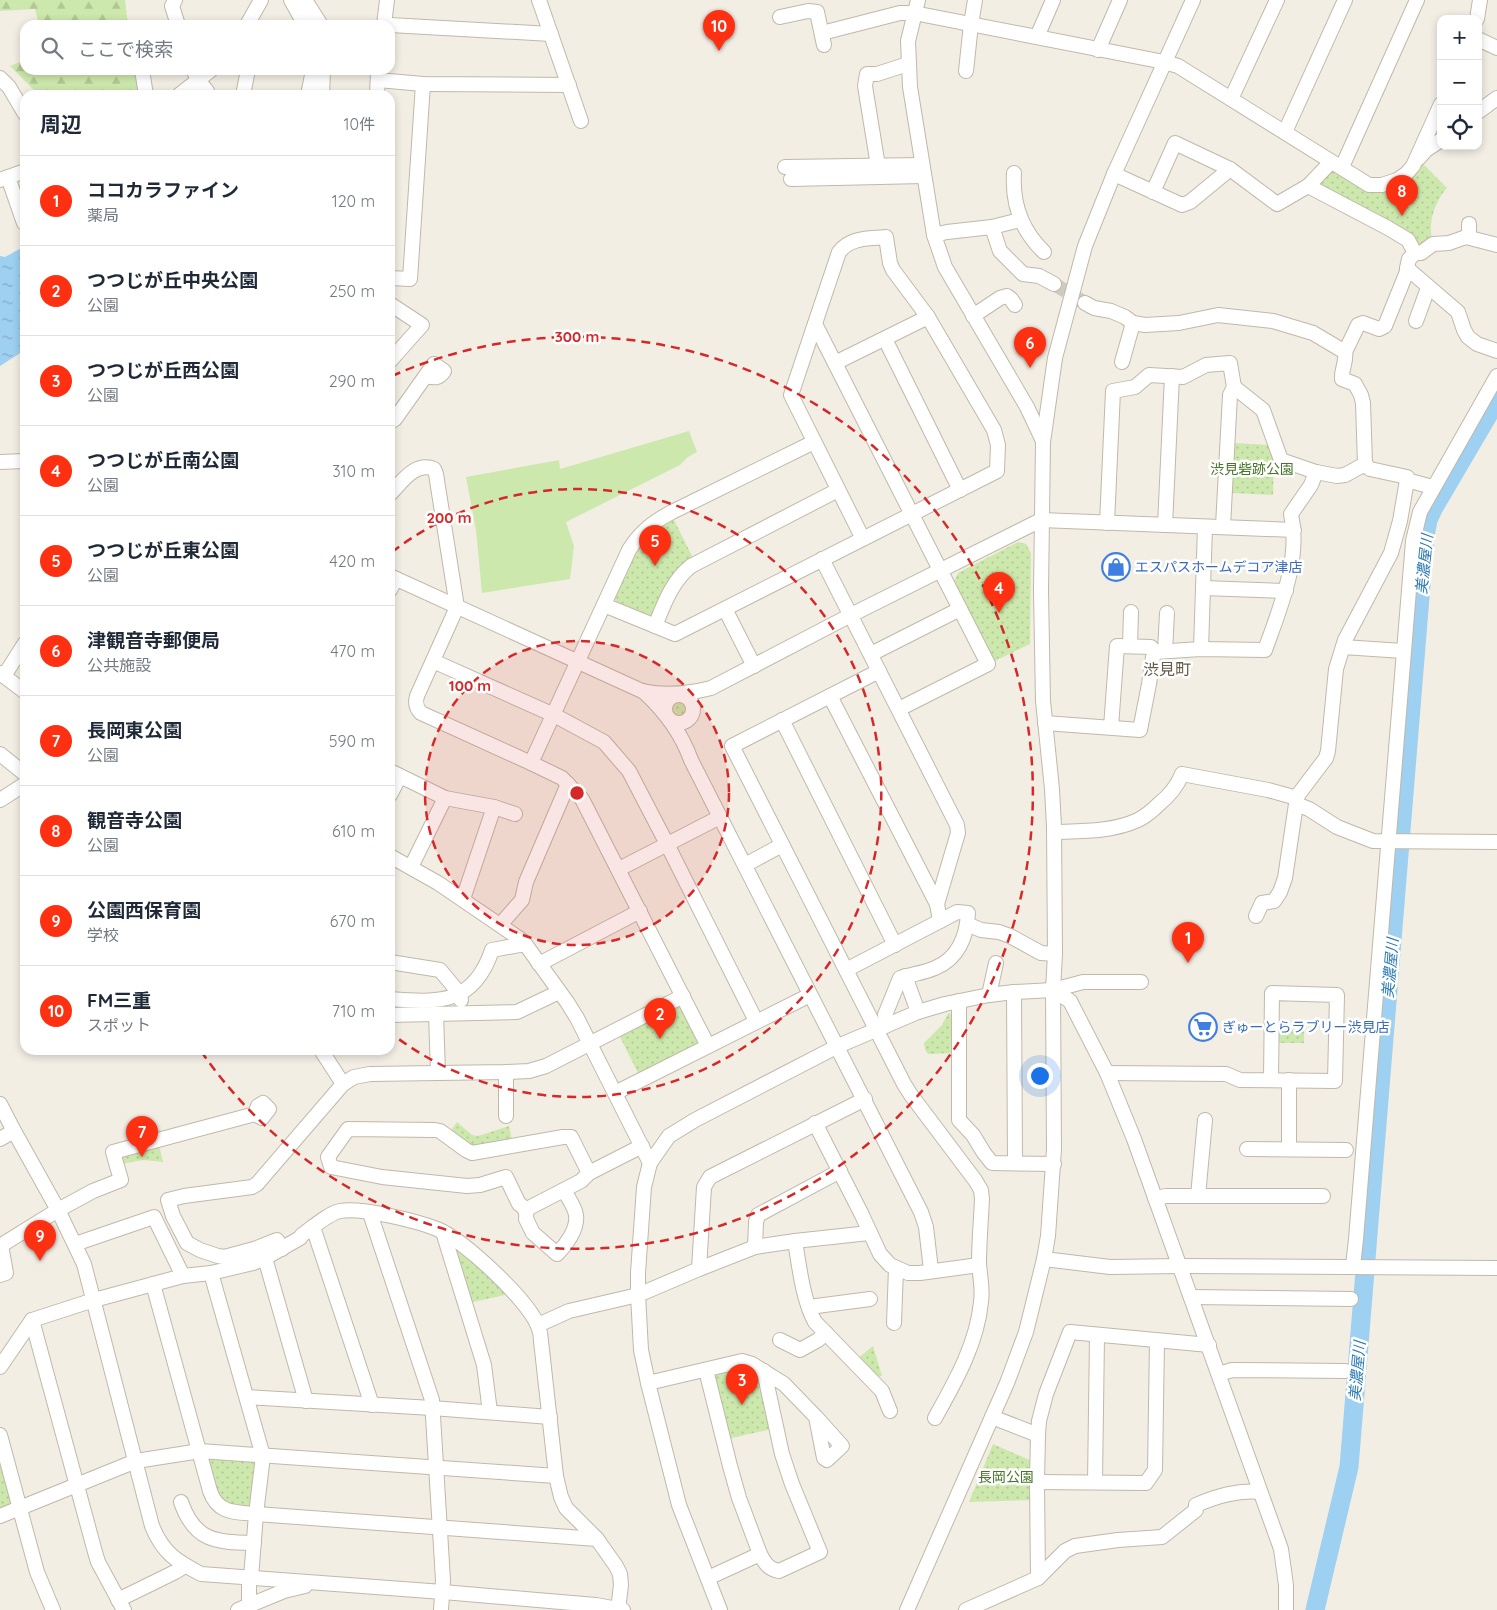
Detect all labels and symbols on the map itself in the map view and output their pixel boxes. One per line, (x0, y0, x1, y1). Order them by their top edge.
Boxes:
pin: 10 (703, 10, 735, 51)
pin: 8 (1386, 175, 1418, 216)
text: 300 m (555, 327, 599, 346)
pin: 6 (1014, 327, 1046, 368)
park label: 渋見砦跡公園 (1210, 460, 1294, 478)
text: 200 m (427, 508, 472, 527)
pin: 5 (639, 525, 671, 566)
water label: 美濃屋川 (1411, 531, 1437, 595)
shop icon: エスパスホームデコア津店 (1101, 552, 1131, 582)
place label: エスパスホームデコア津店 (1135, 558, 1303, 576)
pin: 4 (983, 572, 1015, 613)
district label: 渋見町 (1143, 659, 1191, 679)
text: 100 m (449, 676, 491, 695)
centre of rings (568, 784, 586, 802)
pin: 1 (1172, 922, 1204, 963)
water label: 美濃屋川 (1378, 935, 1402, 999)
pin: 2 (644, 998, 676, 1039)
supermarket icon: ぎゅーとらラブリー渋見店 (1188, 1012, 1218, 1042)
place label: ぎゅーとらラブリー渋見店 (1222, 1018, 1390, 1036)
your location (1027, 1063, 1053, 1089)
pin: 7 (126, 1116, 158, 1157)
pin: 9 (24, 1220, 56, 1261)
water label: 美濃屋川 (1345, 1338, 1369, 1402)
pin: 3 (726, 1364, 758, 1405)
park label: 長岡公園 (978, 1468, 1034, 1486)

